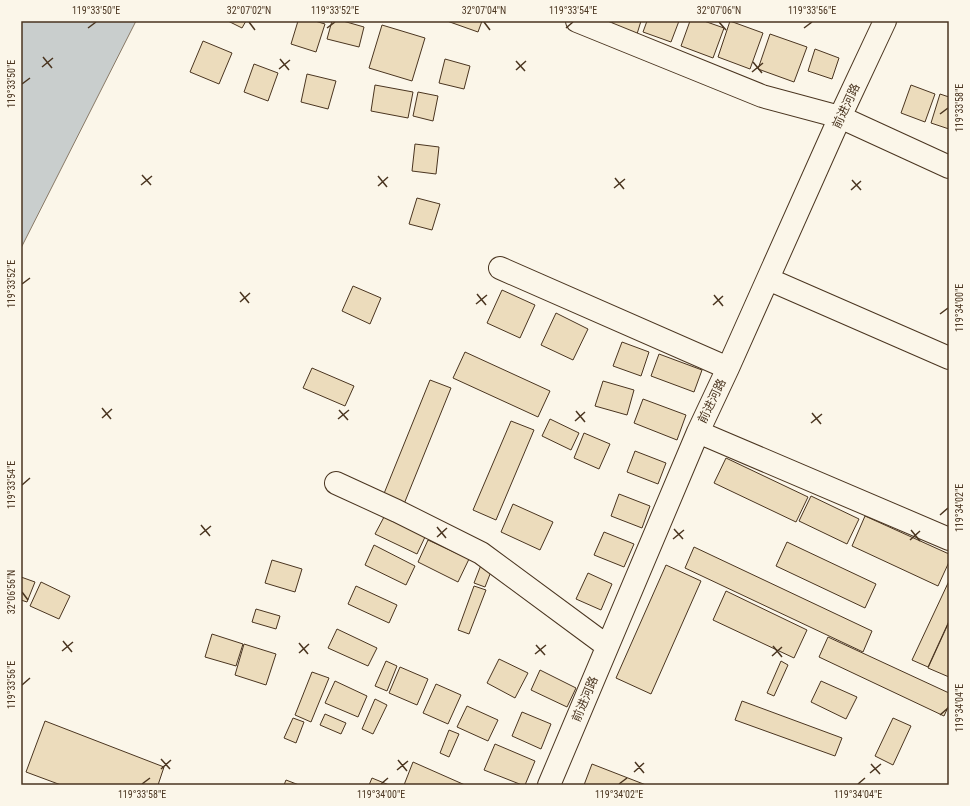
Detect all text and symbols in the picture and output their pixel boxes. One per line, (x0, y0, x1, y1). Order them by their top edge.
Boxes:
text: 119°33'50"E (72, 5, 120, 16)
text: 32°07'02"N (227, 5, 271, 16)
text: 119°33'52"E (311, 5, 359, 16)
text: 32°07'04"N (462, 5, 506, 16)
text: 119°33'54"E (549, 5, 597, 16)
text: 32°07'06"N (697, 5, 741, 16)
text: 119°33'56"E (788, 5, 836, 16)
text: 119°33'50"E (6, 60, 17, 108)
street label: 前进河路 (830, 81, 862, 131)
text: 119°33'58"E (954, 84, 965, 132)
text: 119°33'52"E (6, 260, 17, 308)
text: 119°34'00"E (954, 284, 965, 332)
street label: 前进河路 (695, 376, 729, 426)
text: 119°33'54"E (6, 461, 17, 509)
text: 119°34'02"E (954, 484, 965, 532)
text: 32°06'56"N (6, 570, 17, 614)
text: 119°33'56"E (6, 661, 17, 709)
street label: 前进河路 (569, 674, 601, 724)
text: 119°34'04"E (954, 684, 965, 732)
text: 119°33'58"E (118, 789, 166, 800)
text: 119°34'00"E (357, 789, 405, 800)
text: 119°34'02"E (595, 789, 643, 800)
text: 119°34'04"E (834, 789, 882, 800)

